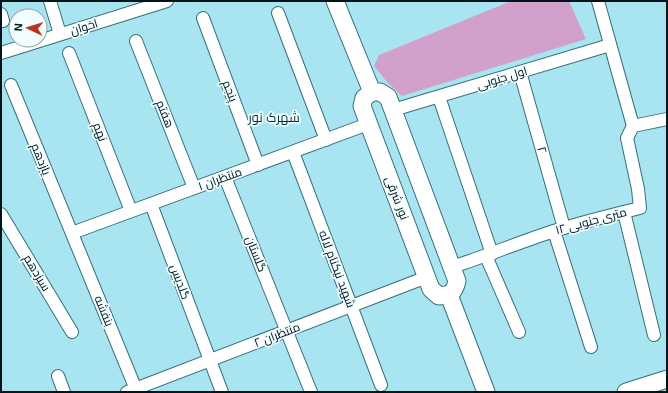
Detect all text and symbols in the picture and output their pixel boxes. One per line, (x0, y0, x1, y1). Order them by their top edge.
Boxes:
north arrow (8, 8, 48, 48)
street label: اخوان (69, 16, 99, 38)
text: N (12, 23, 24, 32)
street label: اول جنوبی (475, 64, 529, 92)
street label: پنجم (218, 78, 241, 105)
street label: هفتم (152, 98, 177, 130)
district label: شهرک نور (247, 110, 300, 125)
street label: نهم (89, 121, 110, 144)
street label: یازدهم (27, 141, 54, 178)
street label: ۲ (534, 145, 550, 155)
street label: منتظران ۱ (196, 165, 244, 193)
street label: نور شرقی (382, 174, 412, 222)
street label: ۱۲ متری جنوبی (554, 205, 628, 237)
street label: شهید نیکنام لاله (315, 228, 358, 310)
street label: گلستان (243, 234, 269, 274)
street label: سیزدهم (20, 252, 53, 294)
street label: گلدیس (167, 263, 193, 301)
street label: بنفشه (92, 294, 116, 328)
street label: منتظران ۲ (252, 320, 302, 350)

